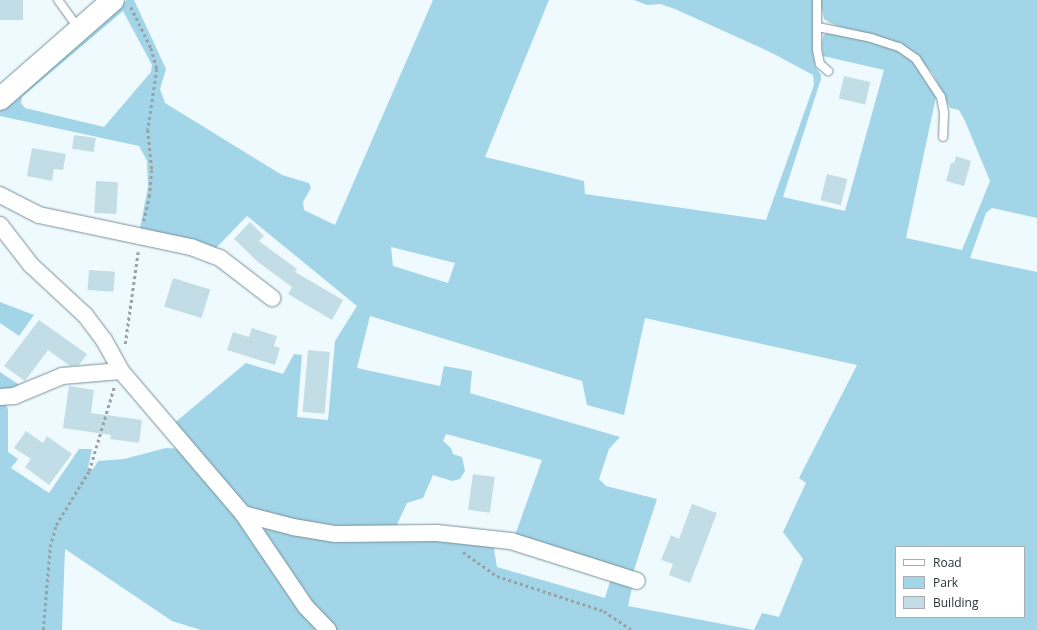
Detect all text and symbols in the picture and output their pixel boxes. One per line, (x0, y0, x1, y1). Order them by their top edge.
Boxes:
legend (895, 546, 1025, 618)
text: Road (933, 554, 962, 571)
text: Park (933, 574, 958, 591)
text: Building (933, 594, 978, 611)

